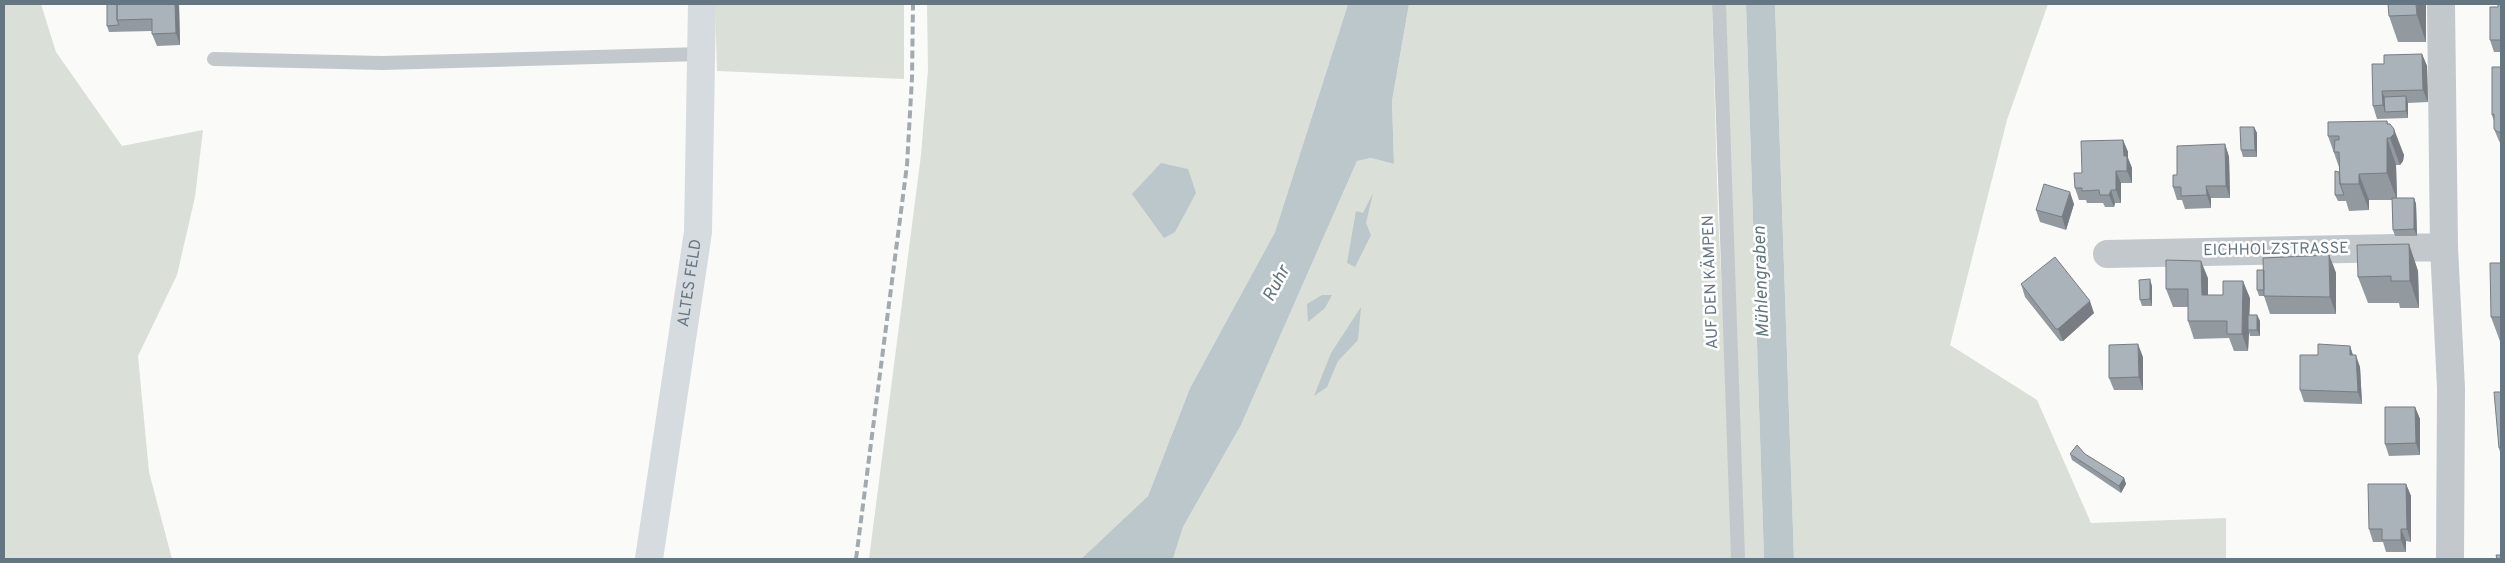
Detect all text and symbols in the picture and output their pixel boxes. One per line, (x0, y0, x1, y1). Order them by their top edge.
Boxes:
street label: AUF DEN KÄMPEN (1698, 215, 1723, 349)
water label: Mühlengraben (1749, 225, 1775, 338)
street label: ALTES FELD (674, 238, 707, 328)
street label: EICHHOLZSTRASSE (2203, 239, 2349, 261)
water label: Ruhr (1258, 260, 1297, 306)

